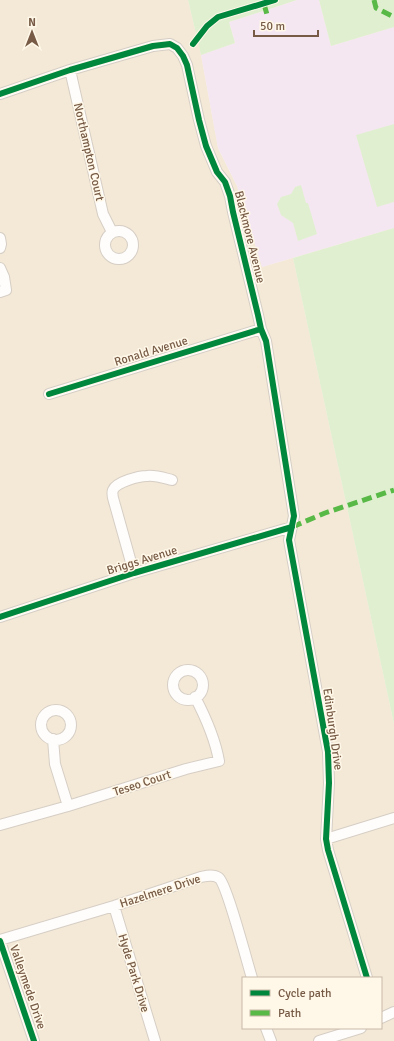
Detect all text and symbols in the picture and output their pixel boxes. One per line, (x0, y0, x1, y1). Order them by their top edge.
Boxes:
north arrow (12, 12, 52, 52)
scale bar (254, 12, 318, 38)
text: N (28, 16, 36, 29)
text: 50 m (260, 19, 285, 34)
street label: Northampton Court (70, 102, 107, 203)
street label: Blackmore Avenue (231, 189, 268, 285)
street label: Ronald Avenue (113, 333, 190, 370)
street label: Briggs Avenue (105, 543, 179, 578)
street label: Edinburgh Drive (319, 687, 346, 771)
street label: Teseo Court (111, 767, 173, 800)
street label: Hazelmere Drive (118, 871, 202, 912)
street label: Hyde Park Drive (114, 932, 153, 1014)
street label: Valleymede Drive (6, 943, 49, 1031)
legend (242, 977, 382, 1029)
text: Cycle path (278, 986, 331, 1001)
text: Path (278, 1006, 301, 1021)

